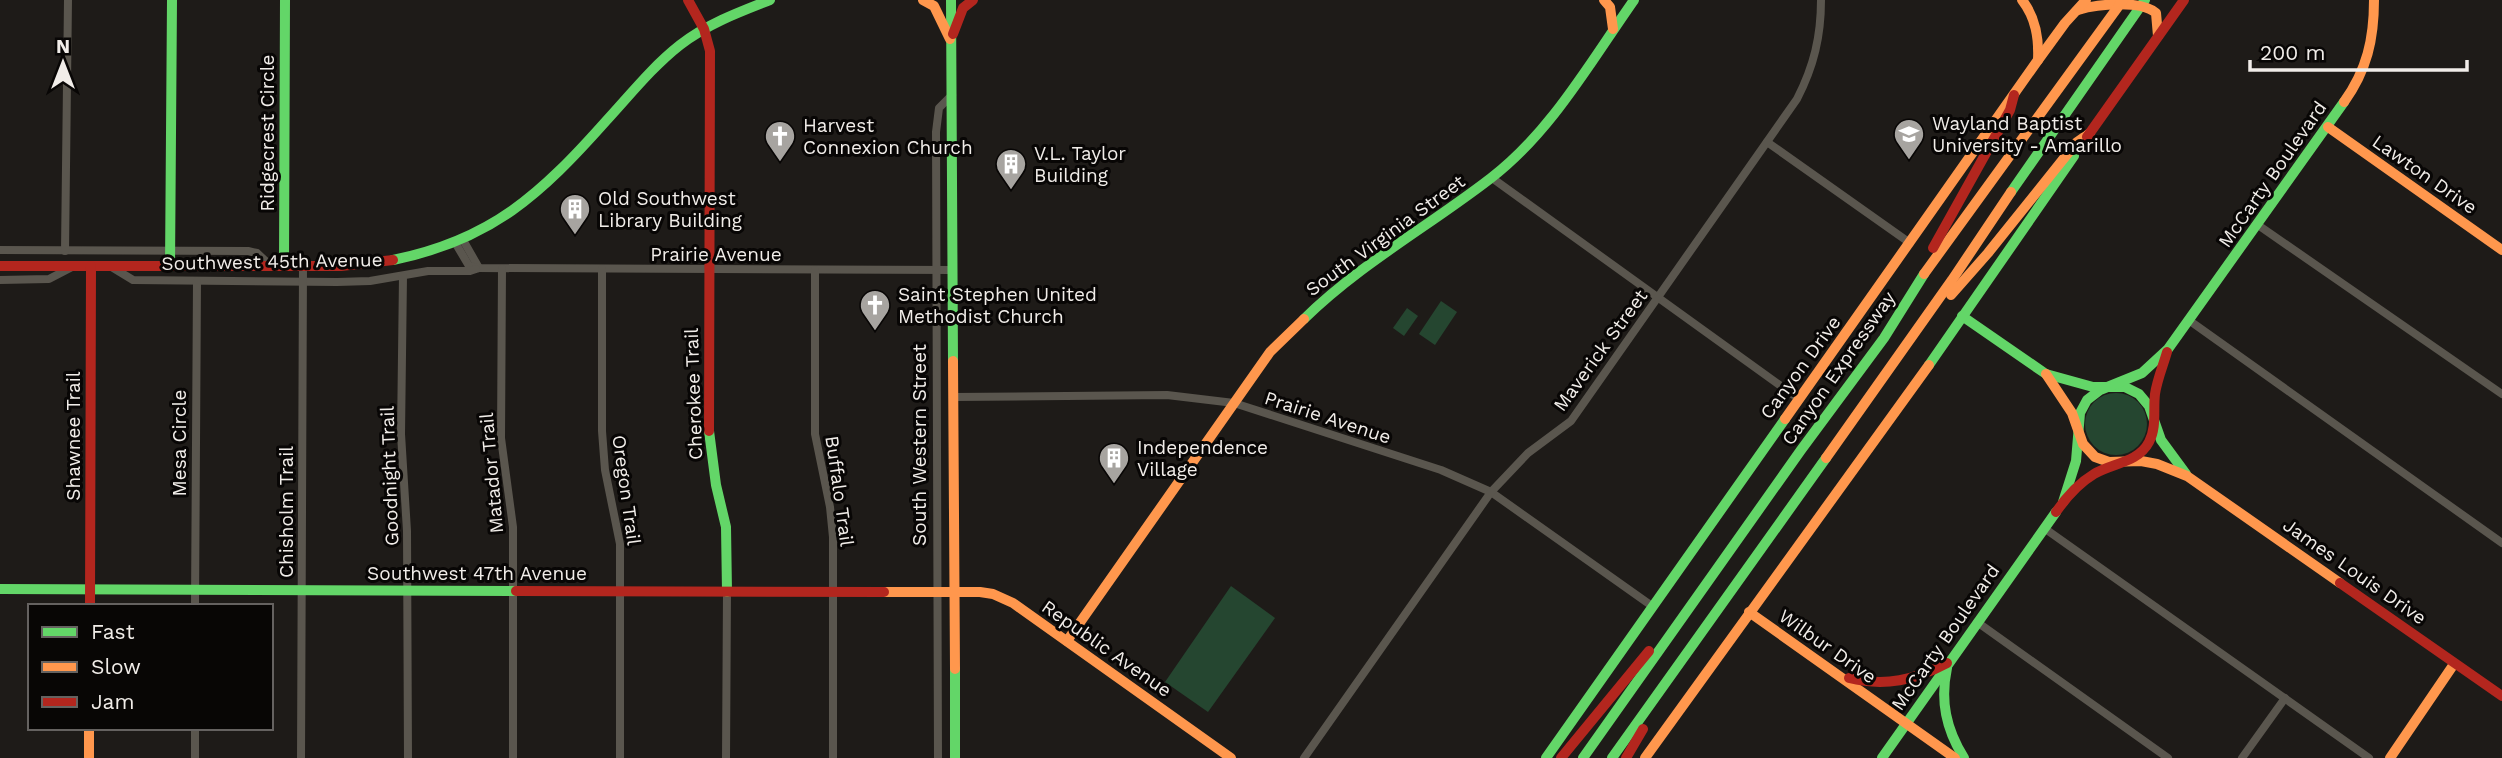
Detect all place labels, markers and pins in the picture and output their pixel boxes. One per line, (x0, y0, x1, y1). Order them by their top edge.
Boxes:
place label: Wayland Baptist University - Amarillo (1932, 112, 2122, 157)
place label: Harvest Connexion Church (803, 114, 973, 159)
school or university icon: Wayland Baptist University - Amarillo (1892, 117, 1926, 161)
church icon: Harvest Connexion Church (763, 119, 797, 163)
place label: V.L. Taylor Building (1034, 142, 1126, 187)
building icon: V.L. Taylor Building (994, 147, 1028, 191)
place label: Old Southwest Library Building (598, 187, 743, 232)
building icon: Old Southwest Library Building (558, 192, 592, 236)
place label: Saint Stephen United Methodist Church (898, 283, 1097, 328)
church icon: Saint Stephen United Methodist Church (858, 288, 892, 332)
place label: Independence Village (1137, 436, 1268, 481)
building icon: Independence Village (1097, 441, 1131, 485)

